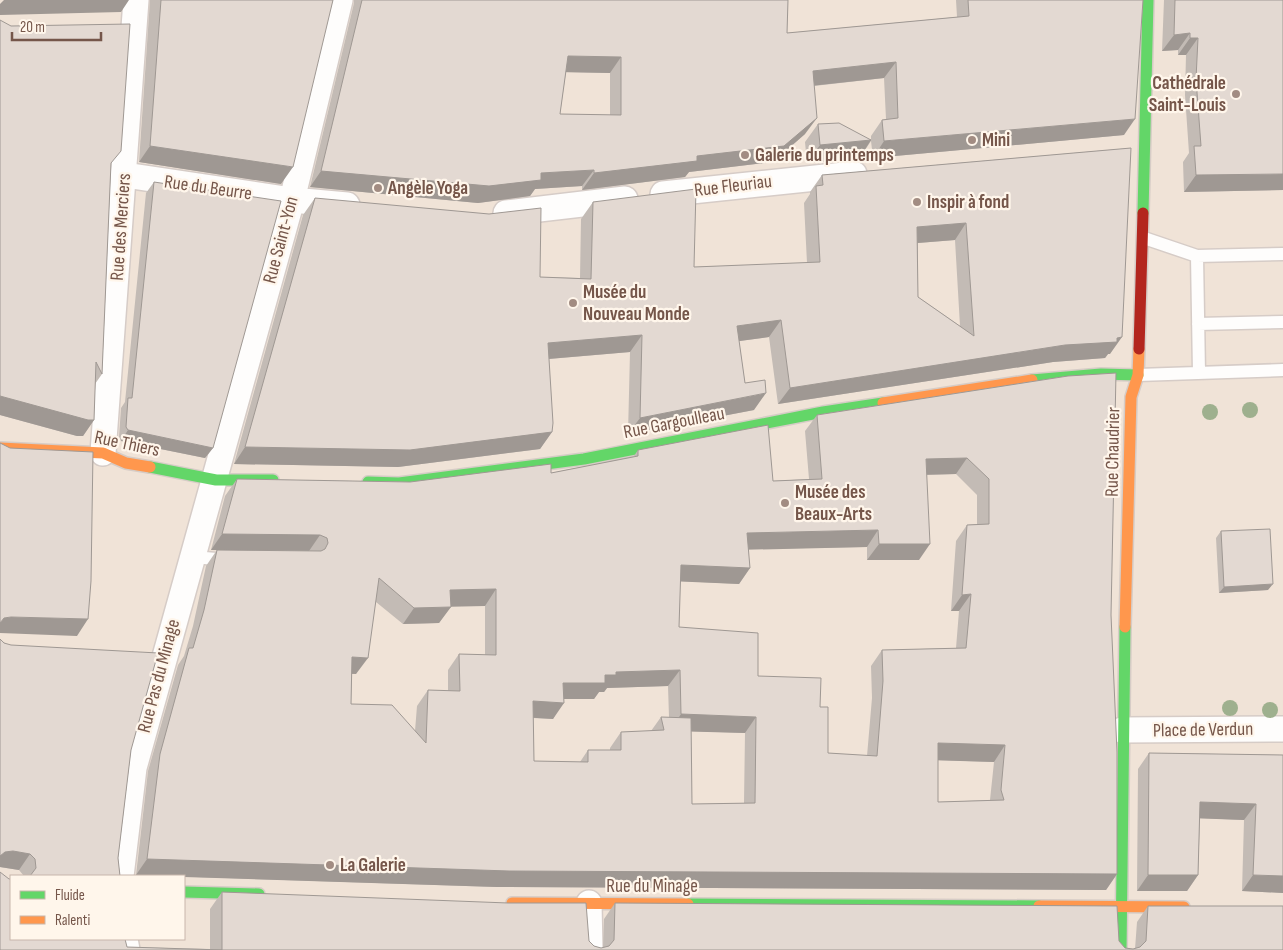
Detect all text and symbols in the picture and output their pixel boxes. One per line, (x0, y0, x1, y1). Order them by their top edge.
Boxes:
scale bar (12, 10, 101, 42)
text: 20 m (20, 18, 45, 37)
place label: Cathédrale Saint-Louis (1149, 72, 1226, 117)
marker: Cathédrale Saint-Louis (1230, 88, 1242, 100)
place label: Mini (982, 129, 1010, 152)
marker: Mini (966, 134, 978, 146)
place label: Galerie du printemps (755, 144, 894, 167)
marker: Galerie du printemps (739, 149, 751, 161)
street label: Rue du Beurre (163, 170, 253, 206)
street label: Rue Fleuriau (693, 170, 773, 202)
street label: Rue des Merciers (106, 172, 136, 281)
place label: Angèle Yoga (387, 177, 468, 200)
marker: Angèle Yoga (372, 182, 384, 194)
place label: Inspir à fond (927, 191, 1009, 214)
street label: Rue Saint-Yon (258, 194, 304, 286)
marker: Inspir à fond (911, 196, 923, 208)
place label: Musée du Nouveau Monde (583, 281, 690, 326)
marker: Musée du Nouveau Monde (567, 297, 579, 309)
street label: Rue Gargoulleau (622, 402, 726, 444)
street label: Rue Chaudrier (1101, 406, 1125, 497)
street label: Rue Thiers (92, 426, 162, 462)
place label: Musée des Beaux-Arts (795, 481, 872, 526)
marker: Musée des Beaux-Arts (779, 497, 791, 509)
street label: Rue Pas du Minage (133, 617, 185, 735)
street label: Place de Verdun (1153, 718, 1253, 742)
place label: La Galerie (340, 854, 406, 877)
marker: La Galerie (324, 859, 336, 871)
legend (10, 875, 185, 940)
street label: Rue du Minage (606, 875, 698, 898)
text: Fluide (55, 886, 85, 905)
text: Ralenti (55, 911, 90, 930)

